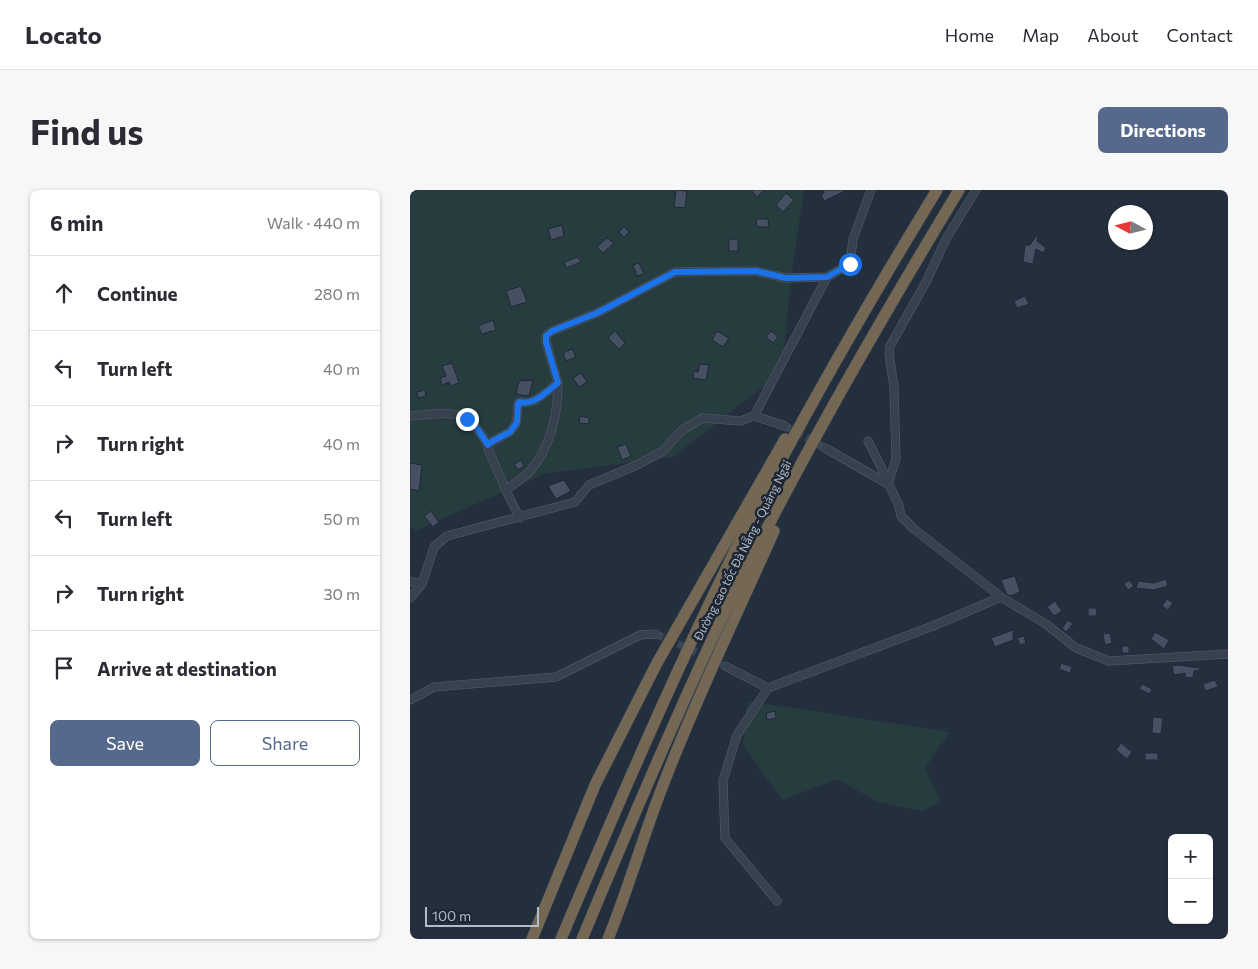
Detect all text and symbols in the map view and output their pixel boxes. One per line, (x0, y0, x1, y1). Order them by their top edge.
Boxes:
text: Locato (25, 20, 102, 49)
text: Home (945, 24, 994, 46)
text: Map (1022, 24, 1059, 46)
text: About (1087, 24, 1139, 46)
text: Contact (1167, 24, 1233, 46)
button: Directions (1098, 107, 1228, 153)
text: Find us (30, 109, 144, 152)
north arrow (1108, 205, 1153, 250)
text: 6 min (50, 210, 103, 235)
text: Walk · 440 m (267, 213, 360, 232)
route start (839, 253, 862, 276)
icon: ahead (50, 279, 78, 307)
text: Continue (97, 282, 177, 305)
text: 280 m (314, 284, 360, 303)
icon: left (50, 354, 78, 382)
text: Turn left (97, 357, 172, 380)
text: 40 m (323, 359, 360, 378)
route end (456, 408, 479, 431)
icon: right (50, 429, 78, 457)
text: Turn right (97, 432, 184, 455)
text: 40 m (323, 434, 360, 453)
street label: Đường cao tốc Đà Nẵng - Quảng Ngãi (690, 458, 794, 643)
icon: left (50, 504, 78, 532)
text: Turn left (97, 507, 172, 530)
text: 50 m (323, 509, 360, 528)
icon: right (50, 579, 78, 607)
text: Turn right (97, 582, 184, 605)
text: 30 m (323, 584, 360, 603)
icon: arrive (50, 654, 78, 682)
text: Arrive at destination (97, 657, 277, 680)
button: Save (50, 720, 200, 766)
button: Share (210, 720, 360, 766)
map controls (1168, 834, 1213, 924)
button: + (1168, 834, 1213, 879)
button: − (1168, 879, 1213, 924)
scale bar (425, 904, 539, 927)
text: 100 m (432, 907, 471, 924)

